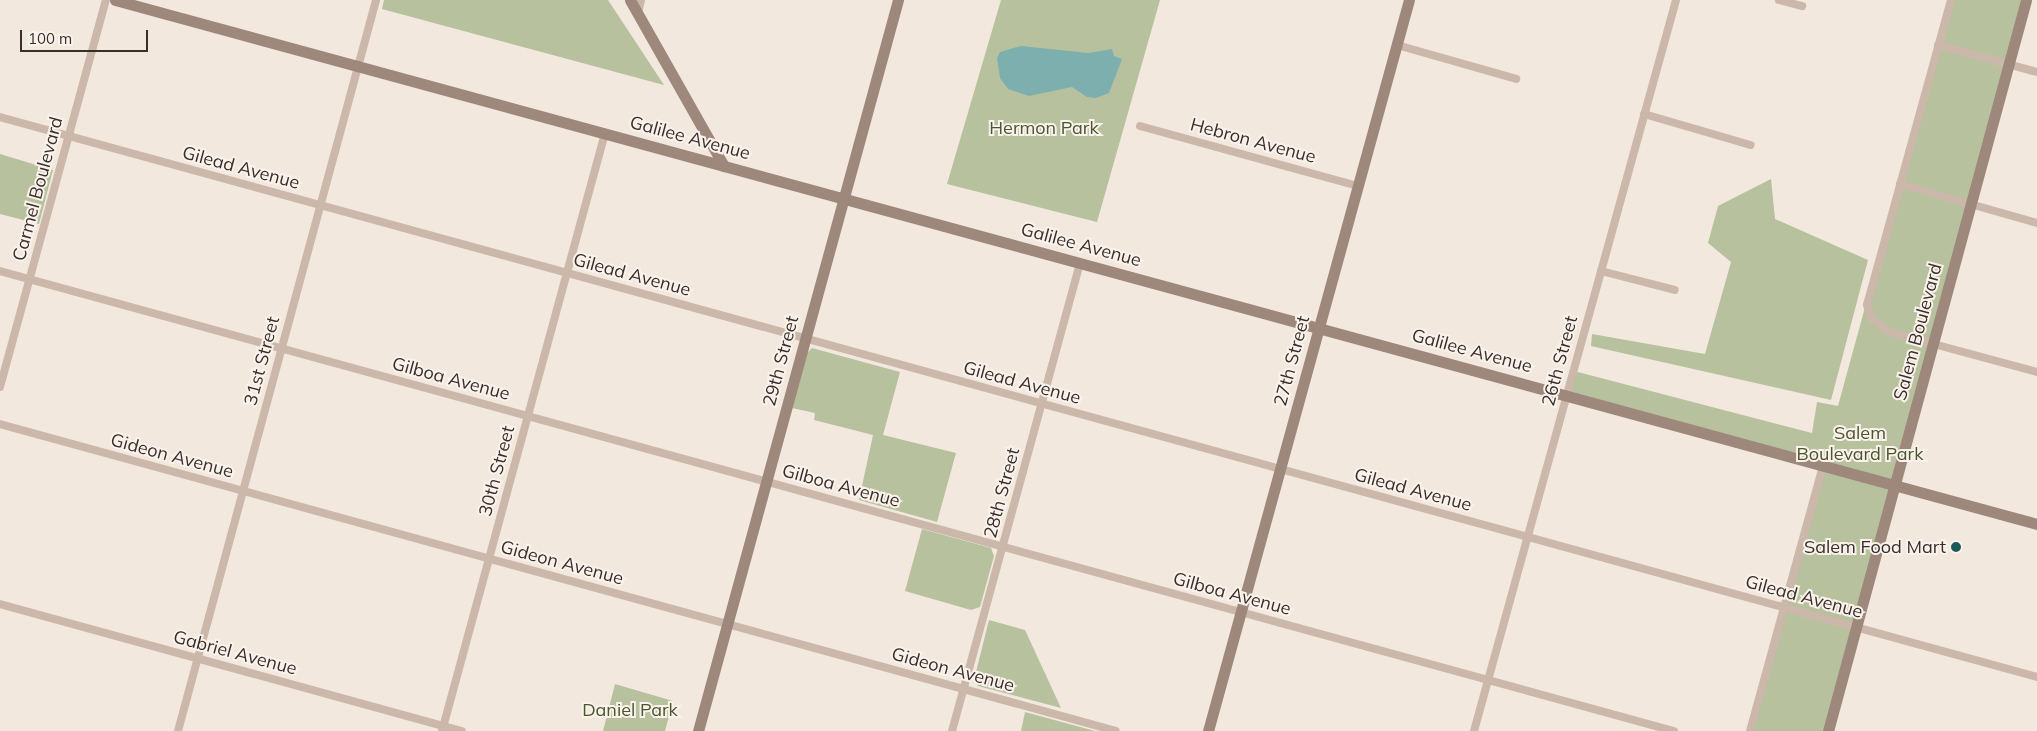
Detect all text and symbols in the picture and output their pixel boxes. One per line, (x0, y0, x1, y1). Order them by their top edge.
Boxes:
scale bar (22, 20, 150, 52)
text: 100 m (28, 29, 72, 48)
street label: Galilee Avenue (627, 112, 753, 164)
street label: Hebron Avenue (1188, 114, 1318, 168)
street label: Carmel Boulevard (8, 115, 68, 263)
park label: Hermon Park (989, 117, 1099, 139)
street label: Gilead Avenue (180, 142, 302, 194)
street label: Galilee Avenue (1018, 219, 1144, 271)
street label: Gilead Avenue (571, 249, 693, 301)
street label: Salem Boulevard (1889, 261, 1947, 403)
street label: 29th Street (759, 313, 803, 409)
street label: 27th Street (1270, 313, 1314, 409)
street label: 26th Street (1538, 313, 1582, 409)
street label: 31st Street (240, 314, 284, 408)
street label: Galilee Avenue (1409, 325, 1535, 377)
street label: Gilboa Avenue (390, 353, 512, 405)
street label: Gilead Avenue (961, 357, 1083, 409)
street label: 30th Street (475, 423, 519, 519)
park label: Salem Boulevard Park (1797, 423, 1923, 466)
street label: Gideon Avenue (108, 429, 236, 483)
street label: 28th Street (980, 445, 1024, 541)
street label: Gilboa Avenue (780, 460, 902, 512)
street label: Gilead Avenue (1352, 464, 1474, 516)
street label: Gideon Avenue (498, 536, 626, 590)
place label: Salem Food Mart (1804, 536, 1946, 558)
marker: Salem Food Mart (1950, 541, 1962, 553)
street label: Gilboa Avenue (1171, 568, 1293, 620)
street label: Gilead Avenue (1743, 571, 1865, 623)
street label: Gabriel Avenue (171, 626, 299, 680)
street label: Gideon Avenue (889, 643, 1017, 697)
park label: Daniel Park (582, 699, 678, 721)

